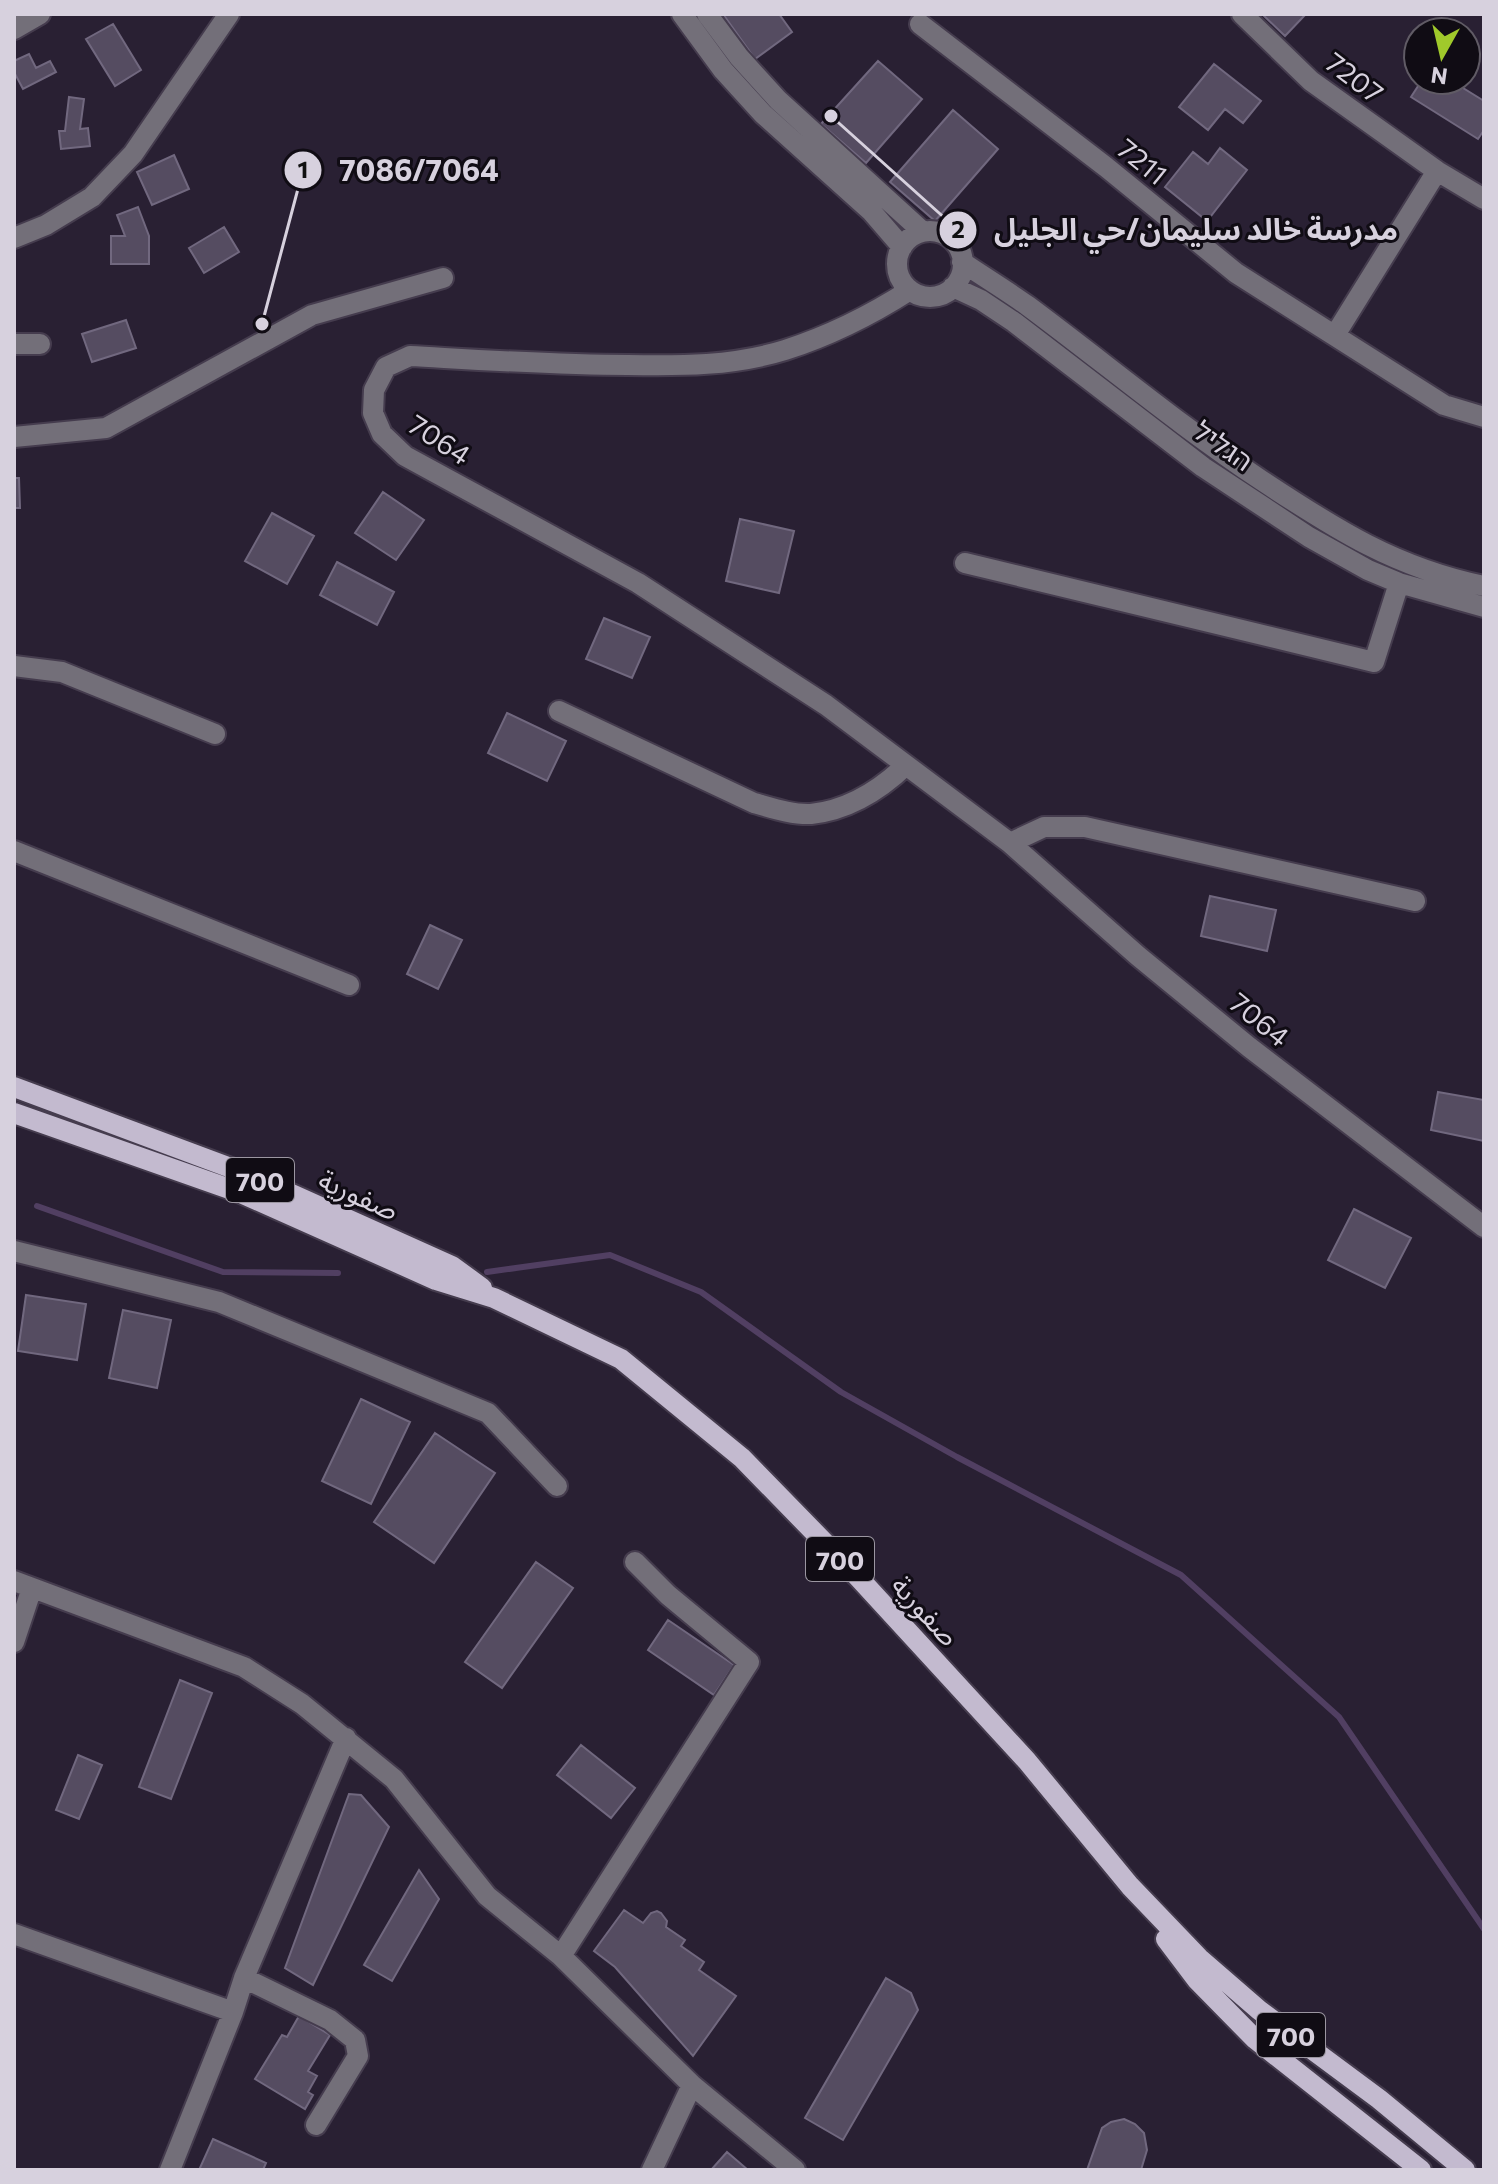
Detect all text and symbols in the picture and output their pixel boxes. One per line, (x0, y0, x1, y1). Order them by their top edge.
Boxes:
north arrow (1402, 16, 1482, 96)
street label: 7207 (1320, 44, 1390, 110)
text: N (1429, 62, 1449, 91)
street label: 7211 (1111, 131, 1175, 191)
callout: 7086/7064 (283, 143, 515, 197)
text: 7086/7064 (339, 150, 499, 187)
text: 1 (298, 154, 308, 183)
callout: مدرسة خالد سليمان/حي الجليل (938, 203, 1414, 257)
text: مدرسة خالد سليمان/حي الجليل (994, 209, 1398, 254)
text: 2 (951, 214, 965, 243)
street label: 7064 (403, 407, 477, 472)
street label: הגליל (1188, 413, 1260, 477)
street label: 7064 (1223, 985, 1297, 1053)
road number: 700 (226, 1158, 294, 1202)
street label: صفورية (313, 1161, 404, 1227)
road number: 700 (806, 1537, 874, 1581)
street label: صفورية (884, 1568, 967, 1653)
road number: 700 (1257, 2013, 1325, 2057)

